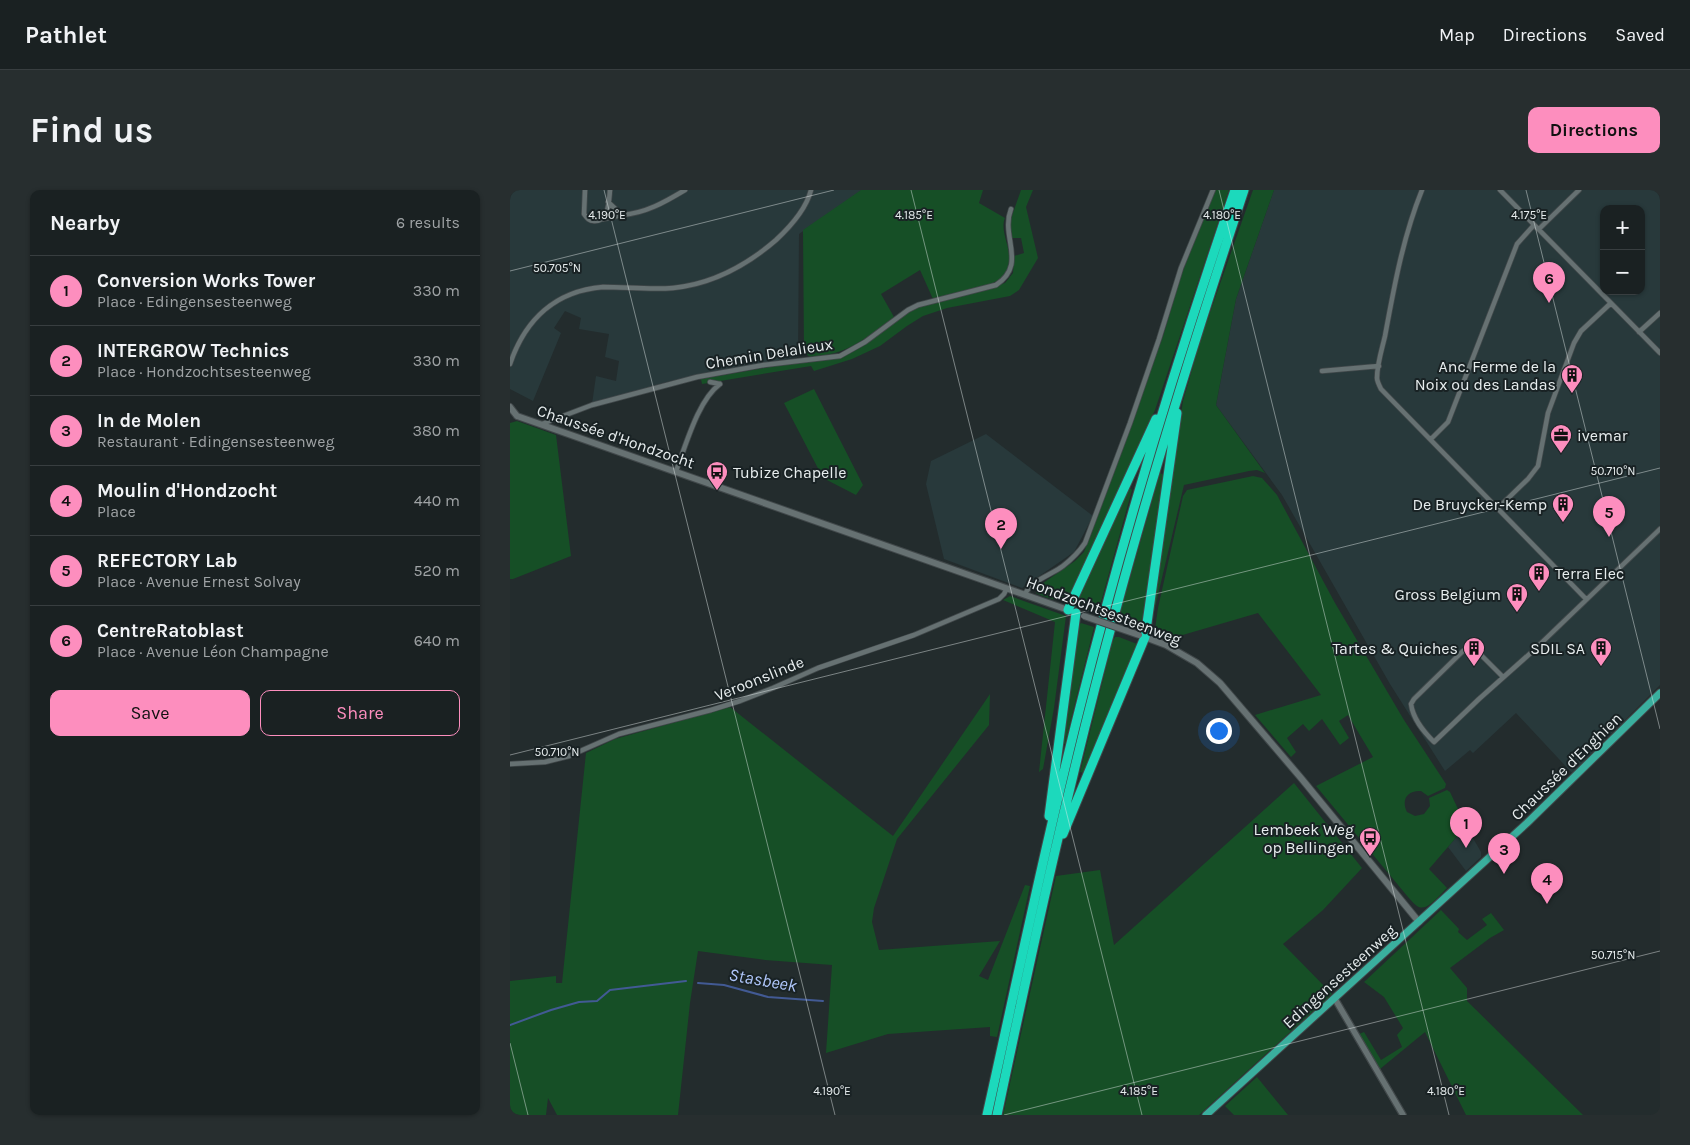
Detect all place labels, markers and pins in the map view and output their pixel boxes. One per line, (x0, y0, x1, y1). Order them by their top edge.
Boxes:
pin: 6 (1533, 262, 1565, 303)
place label: Anc. Ferme de la Noix ou des Landas (1415, 357, 1556, 394)
building icon: Anc. Ferme de la Noix ou des Landas (1560, 363, 1584, 394)
office icon: ivemar (1549, 423, 1573, 454)
place label: ivemar (1577, 426, 1628, 445)
bus stop icon: Tubize Chapelle (705, 460, 729, 491)
place label: Tubize Chapelle (733, 463, 846, 482)
building icon: De Bruycker-Kemp (1551, 492, 1575, 523)
place label: De Bruycker-Kemp (1412, 495, 1547, 514)
pin: 5 (1593, 496, 1625, 537)
pin: 2 (985, 508, 1017, 549)
building icon: Terra Elec (1527, 561, 1551, 592)
place label: Terra Elec (1555, 564, 1624, 583)
building icon: Gross Belgium (1505, 582, 1529, 613)
place label: Gross Belgium (1394, 585, 1501, 604)
building icon: Tartes & Quiches (1462, 636, 1486, 667)
building icon: SDIL SA (1589, 636, 1613, 667)
place label: Tartes & Quiches (1333, 639, 1458, 658)
place label: SDIL SA (1530, 639, 1585, 658)
pin: 1 (1450, 807, 1482, 848)
place label: Lembeek Weg op Bellingen (1254, 820, 1354, 857)
bus stop icon: Lembeek Weg op Bellingen (1358, 826, 1382, 857)
pin: 3 (1488, 833, 1520, 874)
pin: 4 (1531, 863, 1563, 904)

